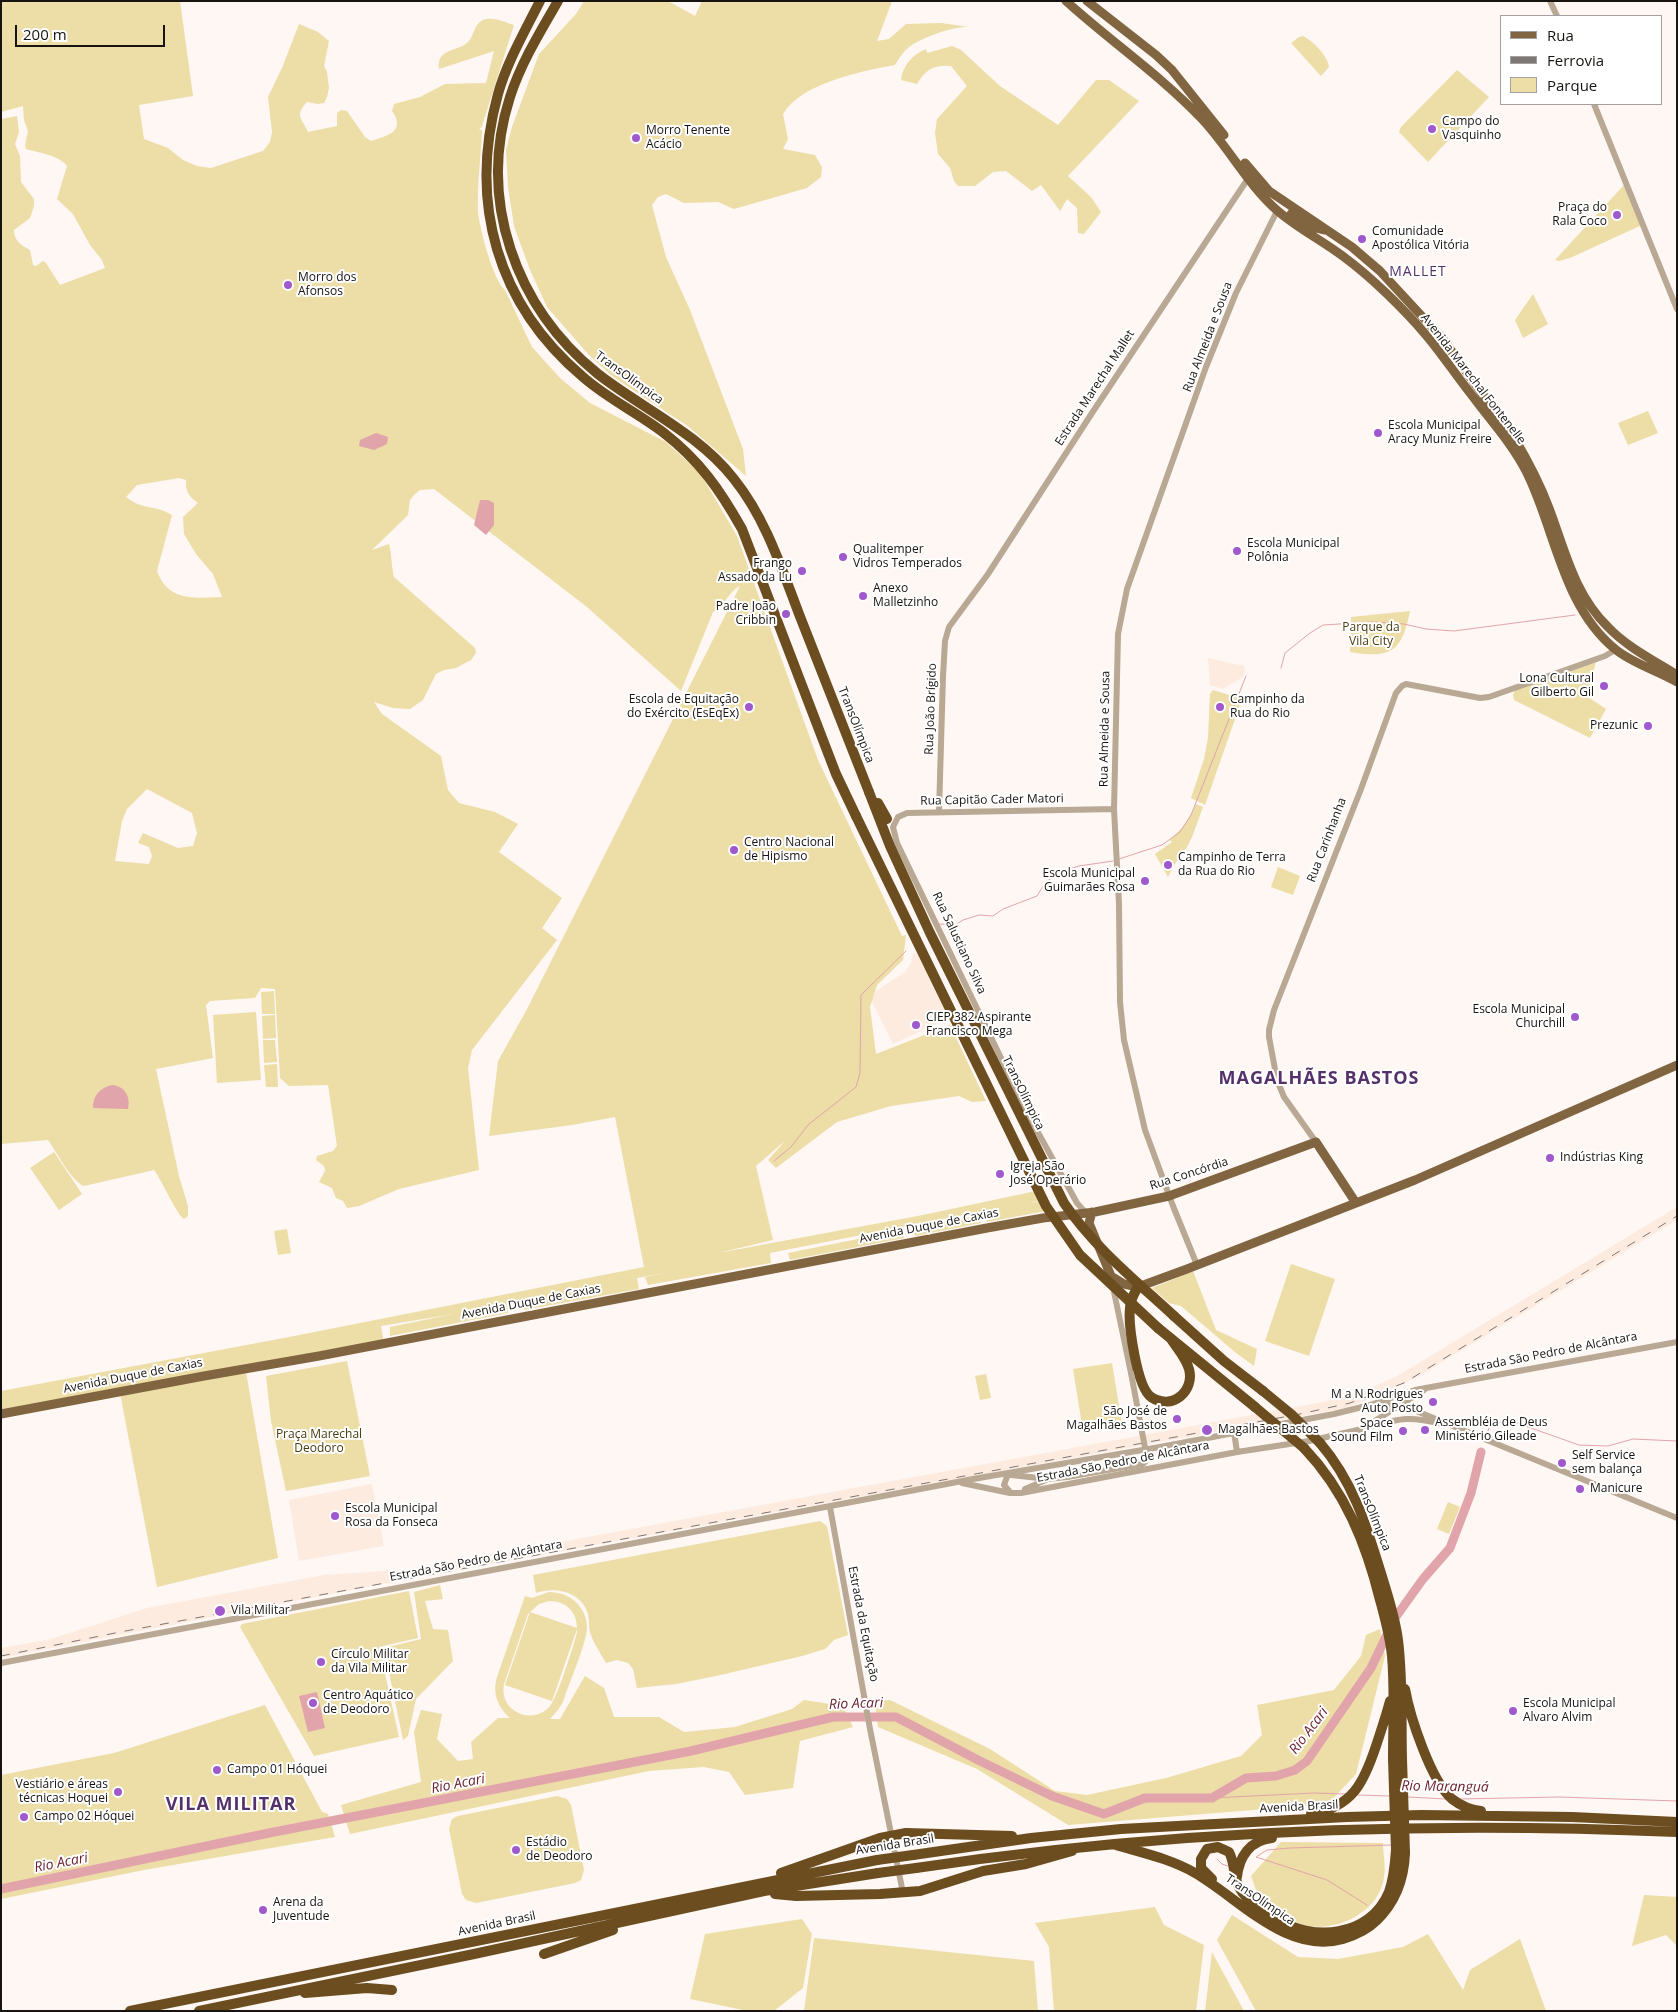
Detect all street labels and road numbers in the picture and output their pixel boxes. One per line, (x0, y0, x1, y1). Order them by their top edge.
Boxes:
street label: Rua Almeida e Sousa (1180, 280, 1236, 394)
street label: Avenida Marechal Fontenelle (1418, 311, 1528, 447)
street label: Estrada Marechal Mallet (1052, 328, 1138, 448)
street label: TransOlímpica (592, 349, 666, 407)
street label: Rua João Brígido (922, 663, 940, 755)
street label: Rua Almeida e Sousa (1097, 671, 1113, 787)
street label: TransOlímpica (835, 685, 877, 765)
street label: Rua Capitão Cader Matori (920, 792, 1064, 808)
street label: Rua Carinhanha (1304, 796, 1350, 884)
street label: Rua Salustiano Silva (929, 890, 989, 996)
street label: TransOlímpica (999, 1054, 1047, 1132)
street label: Rua Concórdia (1148, 1155, 1230, 1193)
street label: Avenida Duque de Caxias (858, 1205, 1000, 1247)
street label: Avenida Duque de Caxias (460, 1281, 602, 1323)
street label: Estrada São Pedro de Alcântara (1463, 1329, 1639, 1377)
street label: Avenida Duque de Caxias (62, 1355, 204, 1397)
street label: Estrada São Pedro de Alcântara (1035, 1438, 1211, 1486)
street label: TransOlímpica (1350, 1473, 1394, 1553)
street label: Estrada São Pedro de Alcântara (388, 1537, 564, 1585)
street label: Estrada da Equitação (845, 1565, 881, 1683)
street label: Avenida Brasil (1259, 1798, 1339, 1816)
street label: Avenida Brasil (855, 1832, 935, 1858)
street label: TransOlímpica (1223, 1872, 1297, 1928)
street label: Avenida Brasil (457, 1909, 537, 1939)

